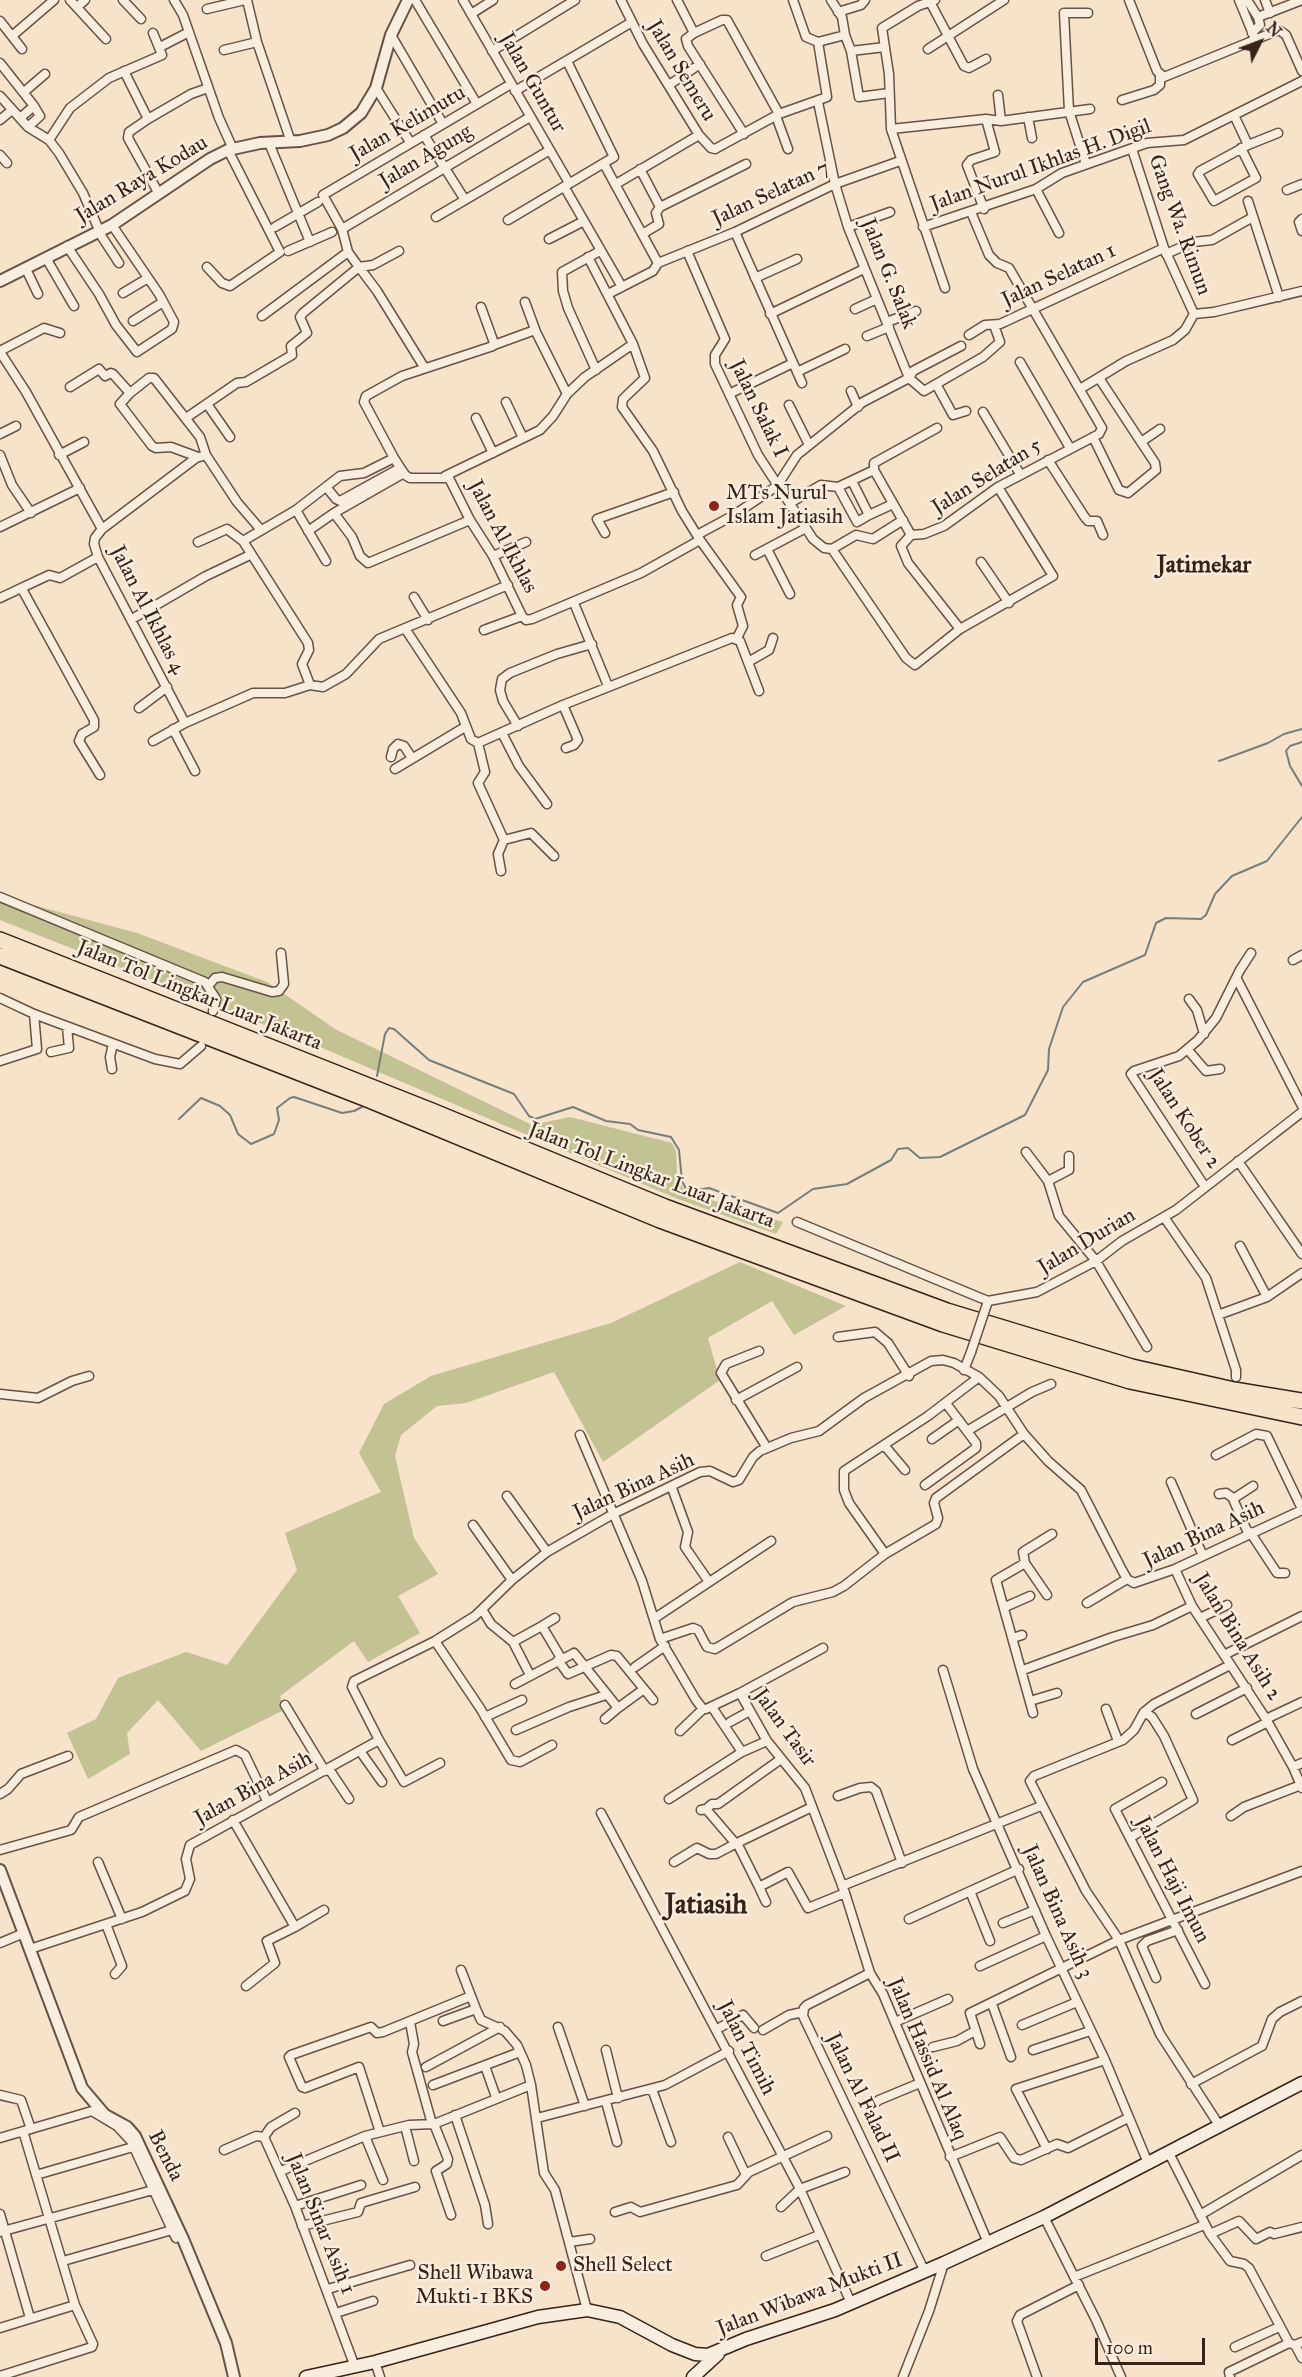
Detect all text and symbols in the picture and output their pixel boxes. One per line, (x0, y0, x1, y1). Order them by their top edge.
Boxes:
north arrow (1230, 12, 1290, 72)
street label: Jalan Semeru (641, 16, 721, 126)
text: N (1262, 18, 1285, 41)
street label: Jalan Guntur (493, 28, 571, 138)
street label: Jalan Kelimutu (346, 81, 470, 167)
street label: Jalan Nurul Ikhlas H. Digil (927, 114, 1155, 218)
street label: Jalan Agung (375, 119, 477, 195)
street label: Jalan Raya Kodau (71, 131, 213, 229)
street label: Gang Wa. Rimun (1142, 151, 1216, 299)
street label: Jalan Selatan 7 (709, 156, 833, 232)
street label: Jalan G. Salak (854, 215, 922, 333)
street label: Jalan Selatan 1 (998, 239, 1120, 313)
street label: Jalan Salak I (723, 356, 793, 462)
street label: Jalan Selatan 5 (927, 433, 1047, 521)
street label: Jalan Al Ikhlas (462, 476, 542, 598)
place label: MTs Nurul Islam Jatiasih (726, 481, 843, 531)
marker: MTs Nurul Islam Jatiasih (707, 499, 721, 513)
street label: Jalan Al Ikhlas 4 (104, 542, 190, 678)
district label: Jatimekar (1157, 552, 1251, 580)
street label: Jalan Tol Lingkar Luar Jakarta (73, 935, 325, 1057)
street label: Jalan Kober 2 (1142, 1064, 1226, 1174)
street label: Jalan Tol Lingkar Luar Jakarta (524, 1117, 778, 1235)
street label: Jalan Durian (1034, 1203, 1140, 1281)
street label: Jalan Bina Asih (569, 1448, 699, 1526)
street label: Jalan Bina Asih (1139, 1496, 1269, 1574)
street label: Jalan Bina Asih 2 (1188, 1569, 1286, 1705)
street label: Jalan Tasir (747, 1684, 821, 1772)
street label: Jalan Bina Asih (191, 1746, 317, 1832)
street label: Jalan Haji Imun (1129, 1812, 1215, 1948)
street label: Jalan Bina Asih 3 (1016, 1841, 1098, 1983)
district label: Jatiasih (665, 1890, 747, 1922)
street label: Jalan Hassid Al Alaq (882, 1974, 972, 2144)
street label: Jalan Timih (711, 1997, 781, 2099)
street label: Jalan Al Falad II (820, 2029, 904, 2167)
street label: Benda (142, 2126, 188, 2186)
street label: Jalan Sinar Asih 1 (280, 2150, 360, 2298)
street label: Jalan Wibawa Mukti II (714, 2248, 906, 2342)
place label: Shell Select (573, 2253, 673, 2279)
marker: Shell Select (554, 2259, 568, 2273)
place label: Shell Wibawa Mukti-1 BKS (415, 2261, 533, 2311)
marker: Shell Wibawa Mukti-1 BKS (538, 2279, 552, 2293)
scale bar (1098, 2326, 1208, 2364)
text: 100 m (1106, 2337, 1153, 2359)

